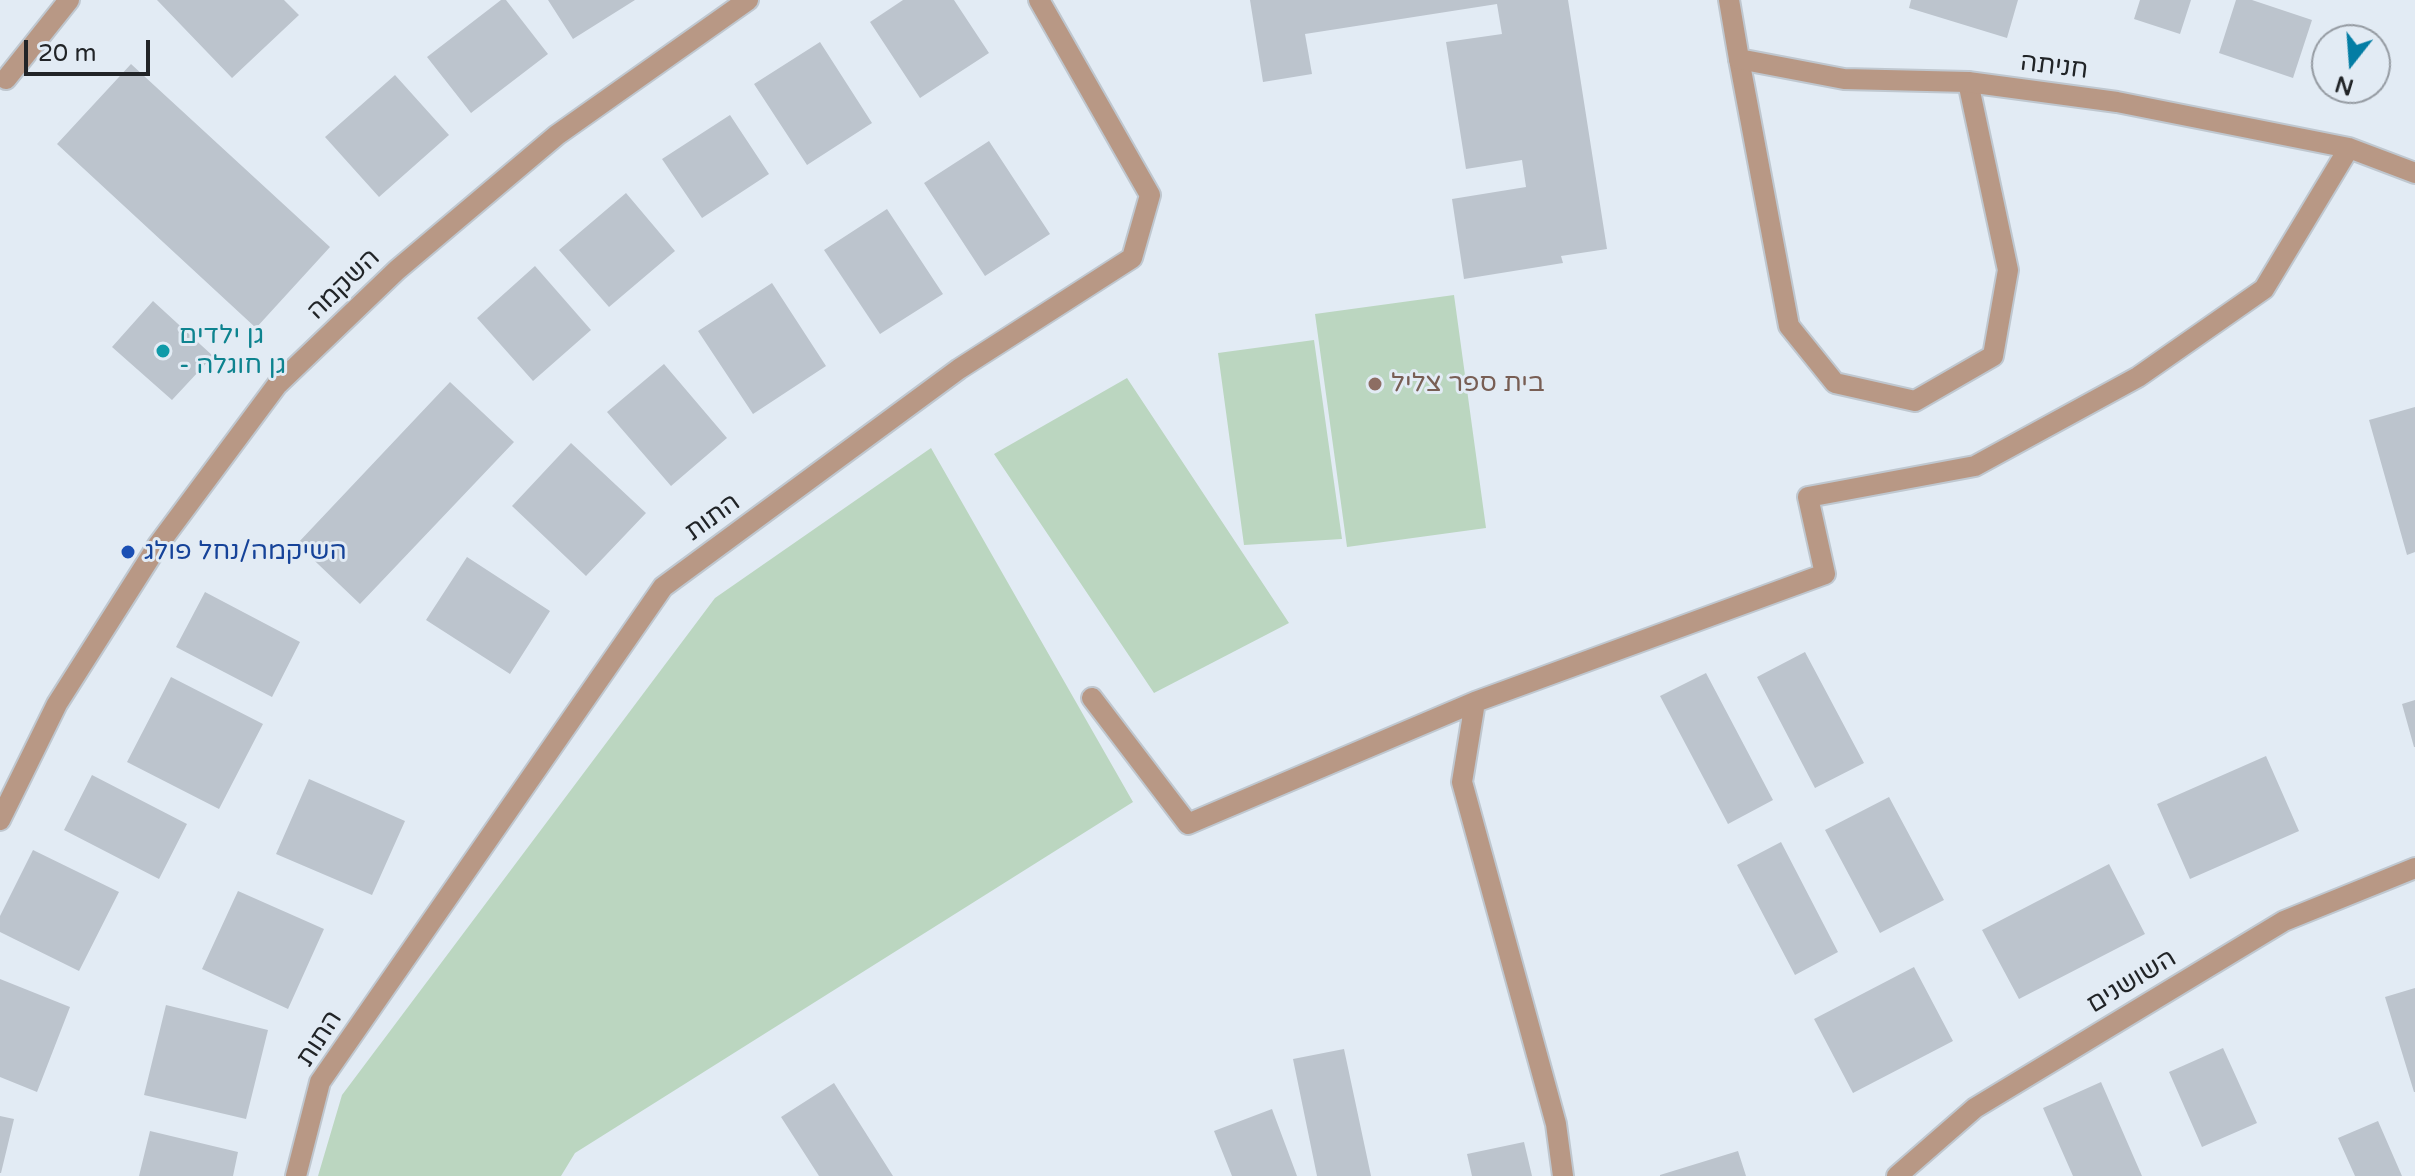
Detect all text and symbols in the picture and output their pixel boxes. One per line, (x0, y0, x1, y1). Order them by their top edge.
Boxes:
scale bar (28, 24, 154, 74)
north arrow (2311, 24, 2391, 104)
text: 20 m (38, 39, 96, 68)
street label: חניתה (2018, 47, 2090, 87)
text: N (2332, 70, 2357, 100)
street label: השקמה (301, 243, 387, 327)
place label: גן ילדים - גן חוגלה (179, 320, 286, 382)
marker: גן ילדים - גן חוגלה (154, 342, 172, 360)
place label: בית ספר צליל (1391, 368, 1545, 400)
marker: בית ספר צליל (1366, 375, 1384, 393)
street label: התות (679, 488, 747, 548)
place label: השיקמה/נחל פולג (144, 536, 347, 568)
marker: השיקמה/נחל פולג (119, 543, 137, 561)
street label: השושנים (2082, 943, 2182, 1021)
street label: התות (290, 1005, 350, 1073)

